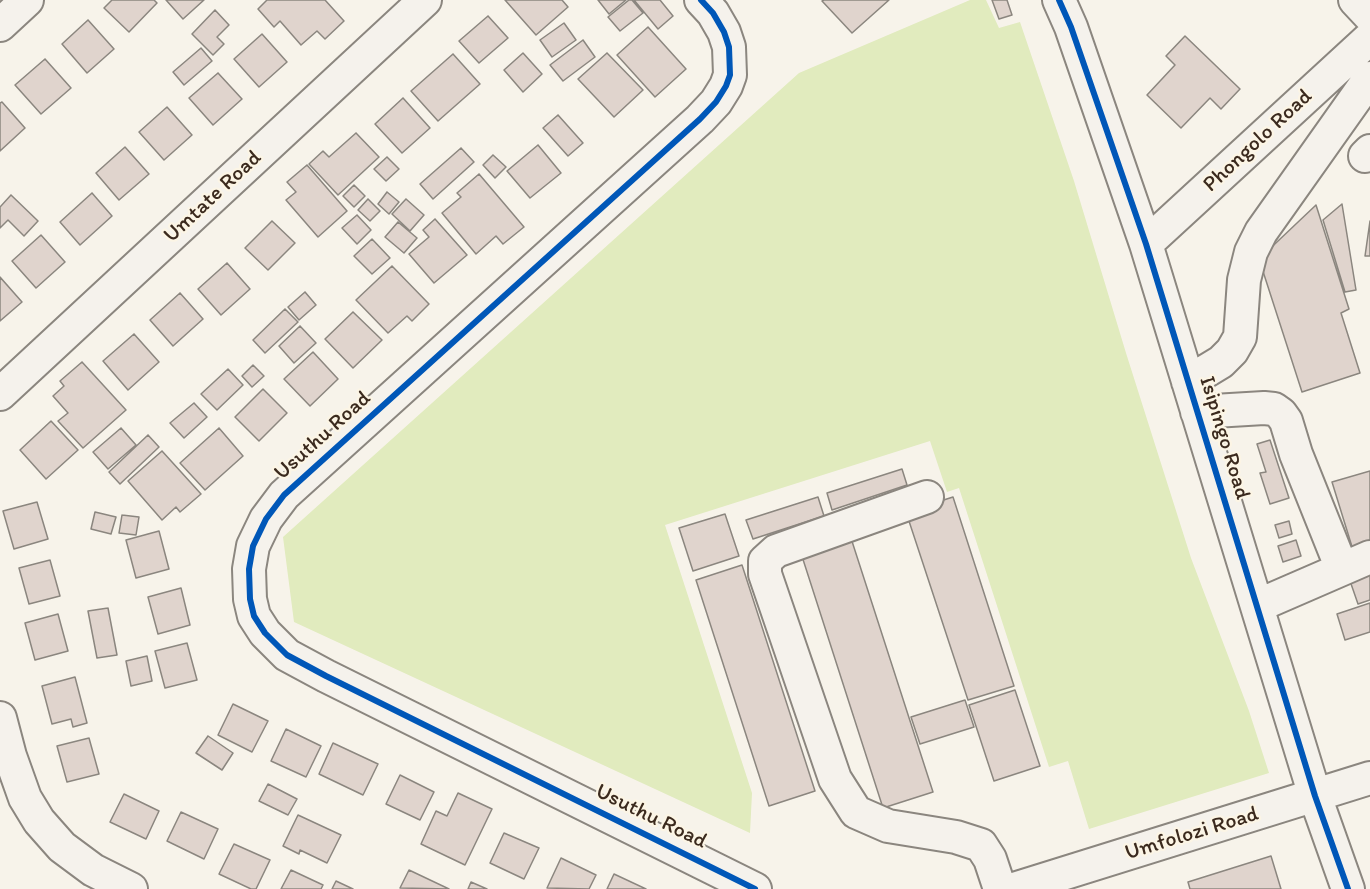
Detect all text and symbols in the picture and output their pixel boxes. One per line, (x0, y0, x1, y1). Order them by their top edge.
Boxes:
street label: Phongolo Road (1198, 84, 1318, 198)
street label: Umtate Road (159, 145, 267, 249)
street label: Isipingo Road (1193, 373, 1255, 503)
street label: Usuthu Road (269, 386, 377, 486)
street label: Usuthu Road (591, 779, 711, 855)
street label: Umfolozi Road (1122, 801, 1262, 867)

